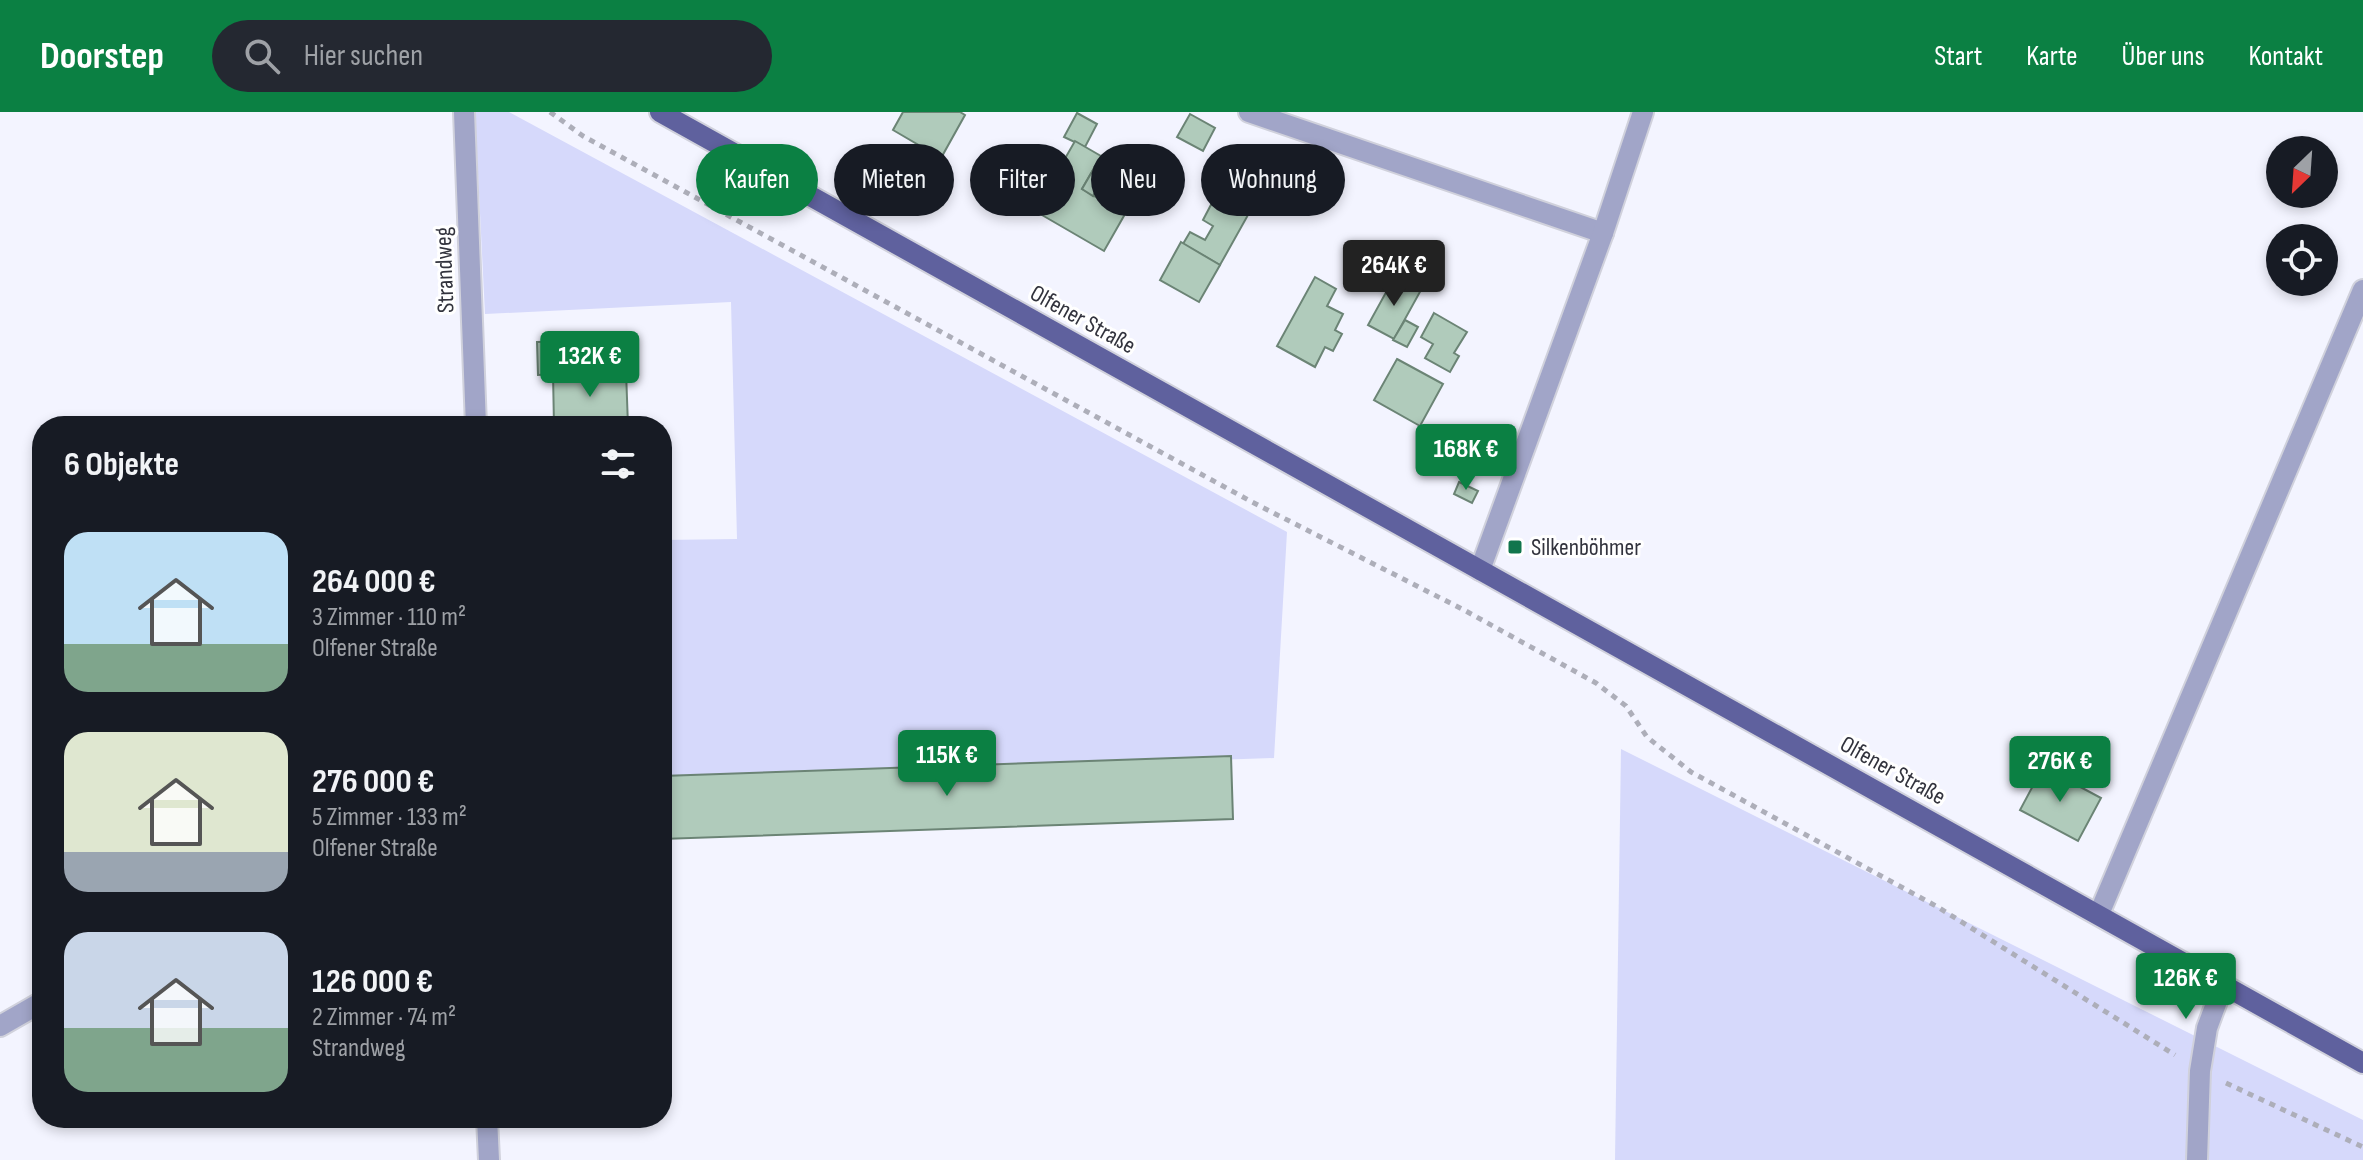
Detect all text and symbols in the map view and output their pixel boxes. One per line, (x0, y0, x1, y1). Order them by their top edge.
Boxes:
search box (212, 20, 772, 92)
text: Doorstep (40, 34, 164, 79)
icon: search (240, 34, 284, 78)
text: Hier suchen (304, 38, 423, 74)
text: Start (1934, 40, 1982, 73)
text: Karte (2026, 40, 2078, 73)
text: Über uns (2122, 40, 2205, 73)
text: Kontakt (2249, 40, 2323, 73)
north arrow (2266, 136, 2338, 208)
map controls (2266, 136, 2338, 296)
chip: Kaufen (696, 144, 818, 216)
chip: Mieten (834, 144, 954, 216)
chip: Filter (970, 144, 1075, 216)
chip: Neu (1091, 144, 1185, 216)
chip: Wohnung (1201, 144, 1345, 216)
button: locate (2266, 224, 2338, 296)
street label: Strandweg (429, 226, 460, 314)
pin: 264K € (1329, 240, 1459, 308)
text: 264K € (1361, 250, 1427, 281)
street label: Olfener Straße (1025, 279, 1141, 360)
pin: 132K € (525, 331, 655, 399)
text: 132K € (558, 341, 622, 372)
pin: 168K € (1401, 424, 1531, 492)
text: 168K € (1434, 434, 1498, 465)
icon: filters (596, 442, 640, 486)
text: 6 Objekte (64, 444, 179, 485)
place label: Silkenböhmer (1531, 533, 1641, 562)
marker: Silkenböhmer (1506, 538, 1524, 556)
text: 264 000 € (312, 561, 436, 602)
icon: home (128, 564, 224, 660)
text: 3 Zimmer · 110 m² (312, 602, 466, 633)
text: Olfener Straße (312, 633, 438, 664)
pin: 115K € (882, 730, 1012, 798)
street label: Olfener Straße (1835, 730, 1951, 811)
pin: 276K € (1995, 736, 2125, 804)
text: 115K € (916, 740, 978, 771)
text: 276K € (2027, 746, 2093, 777)
text: 276 000 € (312, 761, 434, 802)
icon: home (128, 764, 224, 860)
text: 5 Zimmer · 133 m² (312, 802, 467, 833)
text: Olfener Straße (312, 833, 438, 864)
pin: 126K € (2121, 953, 2251, 1021)
text: 126 000 € (312, 961, 433, 1002)
text: 126K € (2154, 963, 2218, 994)
icon: home (128, 964, 224, 1060)
text: 2 Zimmer · 74 m² (312, 1002, 456, 1033)
text: Strandweg (312, 1033, 405, 1064)

